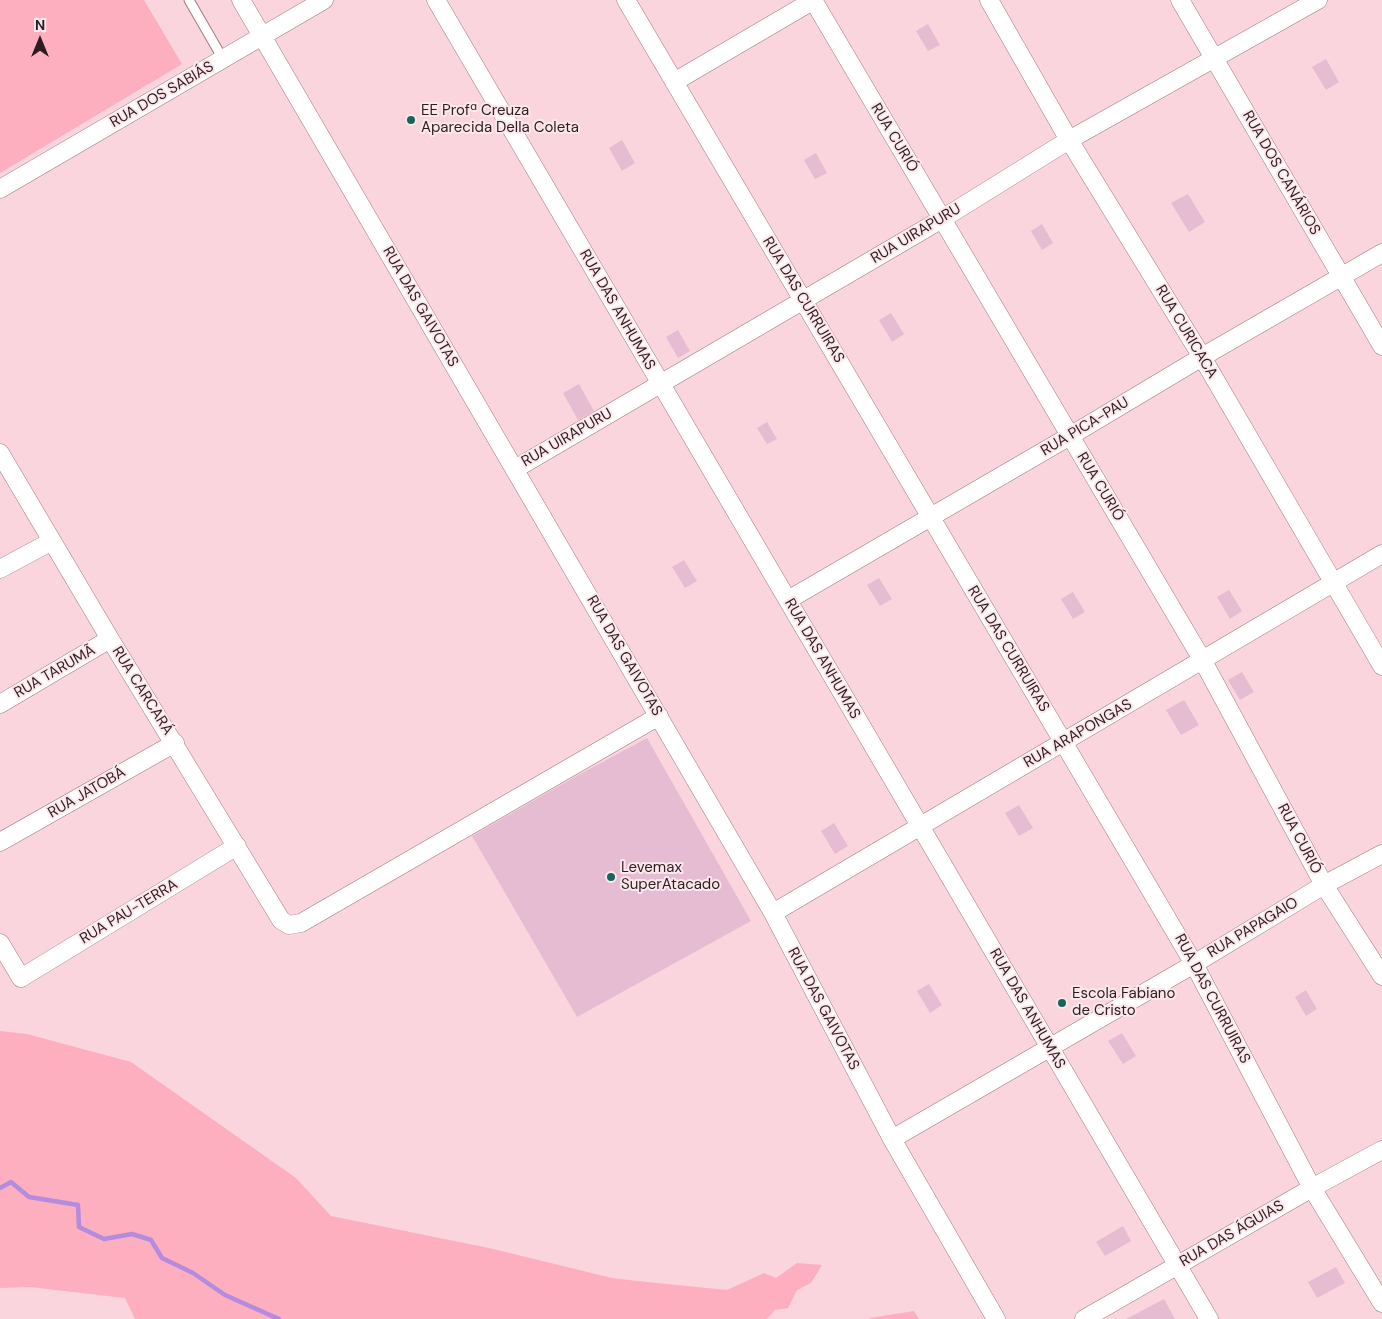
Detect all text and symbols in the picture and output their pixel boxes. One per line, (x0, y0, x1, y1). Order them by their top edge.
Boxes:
north arrow (15, 15, 65, 65)
text: N (35, 16, 45, 34)
street label: RUA DOS SABIÁS (107, 58, 217, 132)
street label: RUA CURIÓ (866, 100, 922, 176)
place label: EE Profª Creuza Aparecida Della Coleta (421, 102, 579, 137)
street label: RUA DOS CANÁRIOS (1238, 108, 1324, 238)
marker: EE Profª Creuza Aparecida Della Coleta (405, 114, 417, 126)
street label: RUA UIRAPURU (868, 200, 964, 268)
street label: RUA DAS CURRUIRAS (758, 234, 848, 366)
street label: RUA DAS GAIVOTAS (378, 244, 462, 370)
street label: RUA DAS ANHUMAS (575, 247, 659, 373)
street label: RUA CURICACA (1151, 282, 1221, 382)
street label: RUA PICA-PAU (1038, 394, 1132, 460)
street label: RUA UIRAPURU (518, 405, 616, 471)
street label: RUA CURIÓ (1072, 449, 1128, 525)
street label: RUA DAS CURRUIRAS (963, 583, 1053, 715)
street label: RUA DAS GAIVOTAS (582, 593, 666, 719)
street label: RUA DAS ANHUMAS (780, 596, 864, 722)
street label: RUA TARUMÃ (11, 642, 99, 702)
street label: RUA CARCARÁ (108, 643, 176, 739)
street label: RUA ARAPONGAS (1021, 696, 1135, 772)
street label: RUA JATOBÁ (45, 764, 129, 822)
street label: RUA CURIÓ (1273, 801, 1325, 877)
place label: Levemax SuperAtacado (621, 859, 720, 894)
marker: Levemax SuperAtacado (605, 871, 617, 883)
street label: RUA PAU-TERRA (77, 876, 181, 948)
street label: RUA PAPAGAIO (1204, 894, 1302, 962)
street label: RUA DAS CURRUIRAS (1170, 931, 1254, 1067)
street label: RUA DAS GAIVOTAS (783, 945, 863, 1073)
street label: RUA DAS ANHUMAS (985, 946, 1069, 1072)
place label: Escola Fabiano de Cristo (1072, 985, 1175, 1020)
marker: Escola Fabiano de Cristo (1056, 997, 1068, 1009)
street label: RUA DAS ÁGUIAS (1177, 1197, 1287, 1271)

